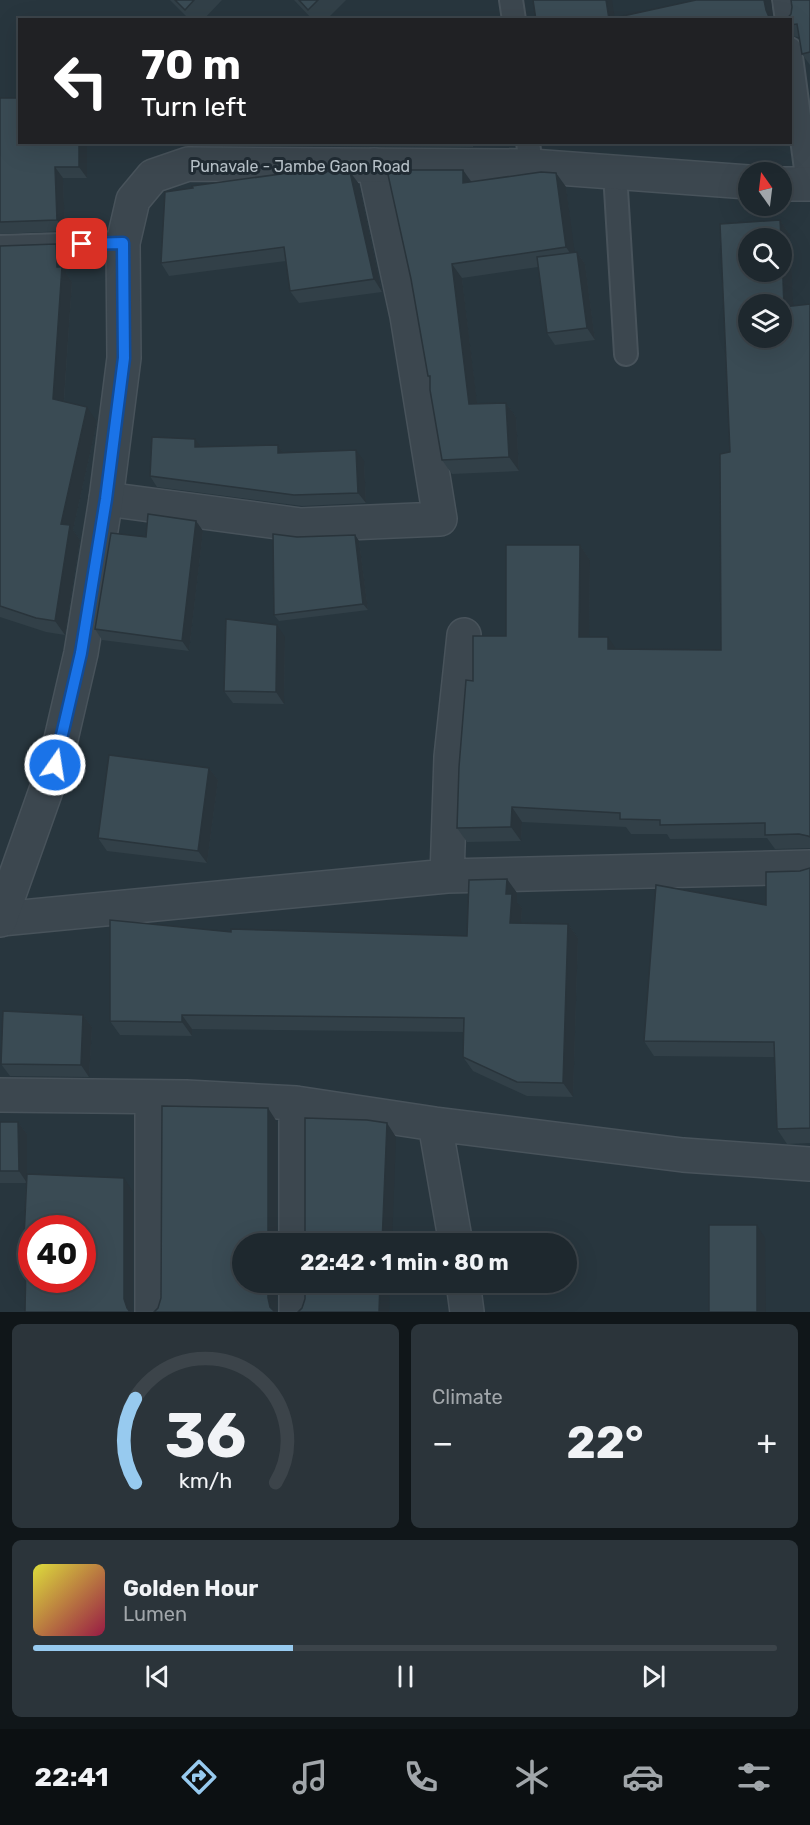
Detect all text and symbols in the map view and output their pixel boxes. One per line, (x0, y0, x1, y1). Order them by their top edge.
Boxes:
text: 70 m (141, 40, 241, 90)
icon: left (42, 42, 120, 120)
text: Turn left (141, 91, 246, 123)
street label: Punavale - Jambe Gaon Road (190, 157, 410, 176)
north arrow (738, 162, 792, 216)
map controls (738, 162, 792, 348)
pin (56, 218, 107, 269)
icon: arrive (65, 227, 98, 260)
button: search (738, 228, 792, 282)
button: layers (738, 294, 792, 348)
position arrow (23, 733, 87, 797)
speed limit sign: 40 (18, 1215, 96, 1293)
text: 22:42 · 1 min · 80 m (300, 1249, 509, 1276)
text: Climate (432, 1385, 503, 1409)
text: 36 (165, 1399, 246, 1473)
text: 22° (566, 1416, 643, 1469)
text: − (432, 1423, 453, 1462)
text: + (756, 1423, 777, 1462)
text: km/h (179, 1468, 232, 1493)
text: Golden Hour (123, 1575, 258, 1602)
text: Lumen (123, 1602, 187, 1626)
icon: previous (141, 1660, 174, 1693)
icon: pause (389, 1660, 422, 1693)
icon: next (637, 1660, 670, 1693)
icon: directions (178, 1756, 220, 1798)
icon: music (289, 1756, 331, 1798)
icon: phone (400, 1756, 442, 1798)
icon: climate (511, 1756, 553, 1798)
icon: car (622, 1756, 664, 1798)
icon: filters (733, 1756, 775, 1798)
text: 22:41 (35, 1761, 109, 1793)

